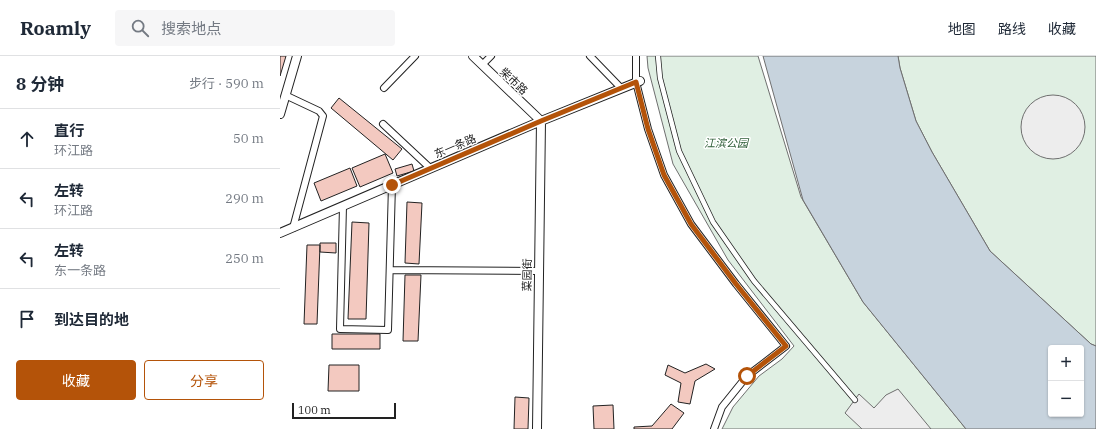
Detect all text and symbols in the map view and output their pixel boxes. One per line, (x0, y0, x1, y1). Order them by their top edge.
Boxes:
search box (115, 10, 395, 46)
text: Roamly (20, 16, 91, 40)
icon: search (129, 17, 151, 39)
text: 搜索地点 (161, 19, 221, 38)
text: 地图 (948, 20, 976, 38)
text: 路线 (998, 20, 1026, 38)
text: 收藏 (1048, 20, 1076, 38)
street label: 柴市路 (497, 65, 531, 97)
text: 8 分钟 (16, 73, 64, 95)
text: 步行 · 590 m (189, 75, 264, 92)
text: 直行 (54, 121, 84, 140)
icon: ahead (16, 128, 38, 150)
text: 50 m (233, 130, 264, 147)
street label: 东一条路 (432, 131, 478, 161)
park label: 江滨公园 (704, 136, 750, 150)
text: 环江路 (54, 142, 93, 159)
route end (383, 176, 401, 194)
text: 左转 (54, 181, 84, 200)
icon: left (16, 188, 38, 210)
text: 290 m (225, 190, 264, 207)
text: 环江路 (54, 202, 93, 219)
text: 左转 (54, 241, 84, 260)
icon: left (16, 248, 38, 270)
text: 250 m (225, 250, 264, 267)
street label: 菜园街 (520, 258, 534, 292)
text: 东一条路 (54, 262, 106, 279)
icon: arrive (16, 308, 38, 330)
text: 到达目的地 (54, 310, 129, 329)
map controls (1048, 345, 1084, 417)
button: + (1048, 345, 1084, 381)
button: 收藏 (16, 360, 136, 400)
button: 分享 (144, 360, 264, 400)
route start (738, 367, 756, 385)
button: − (1048, 381, 1084, 417)
scale bar (292, 401, 396, 420)
text: 100 m (298, 403, 331, 417)

